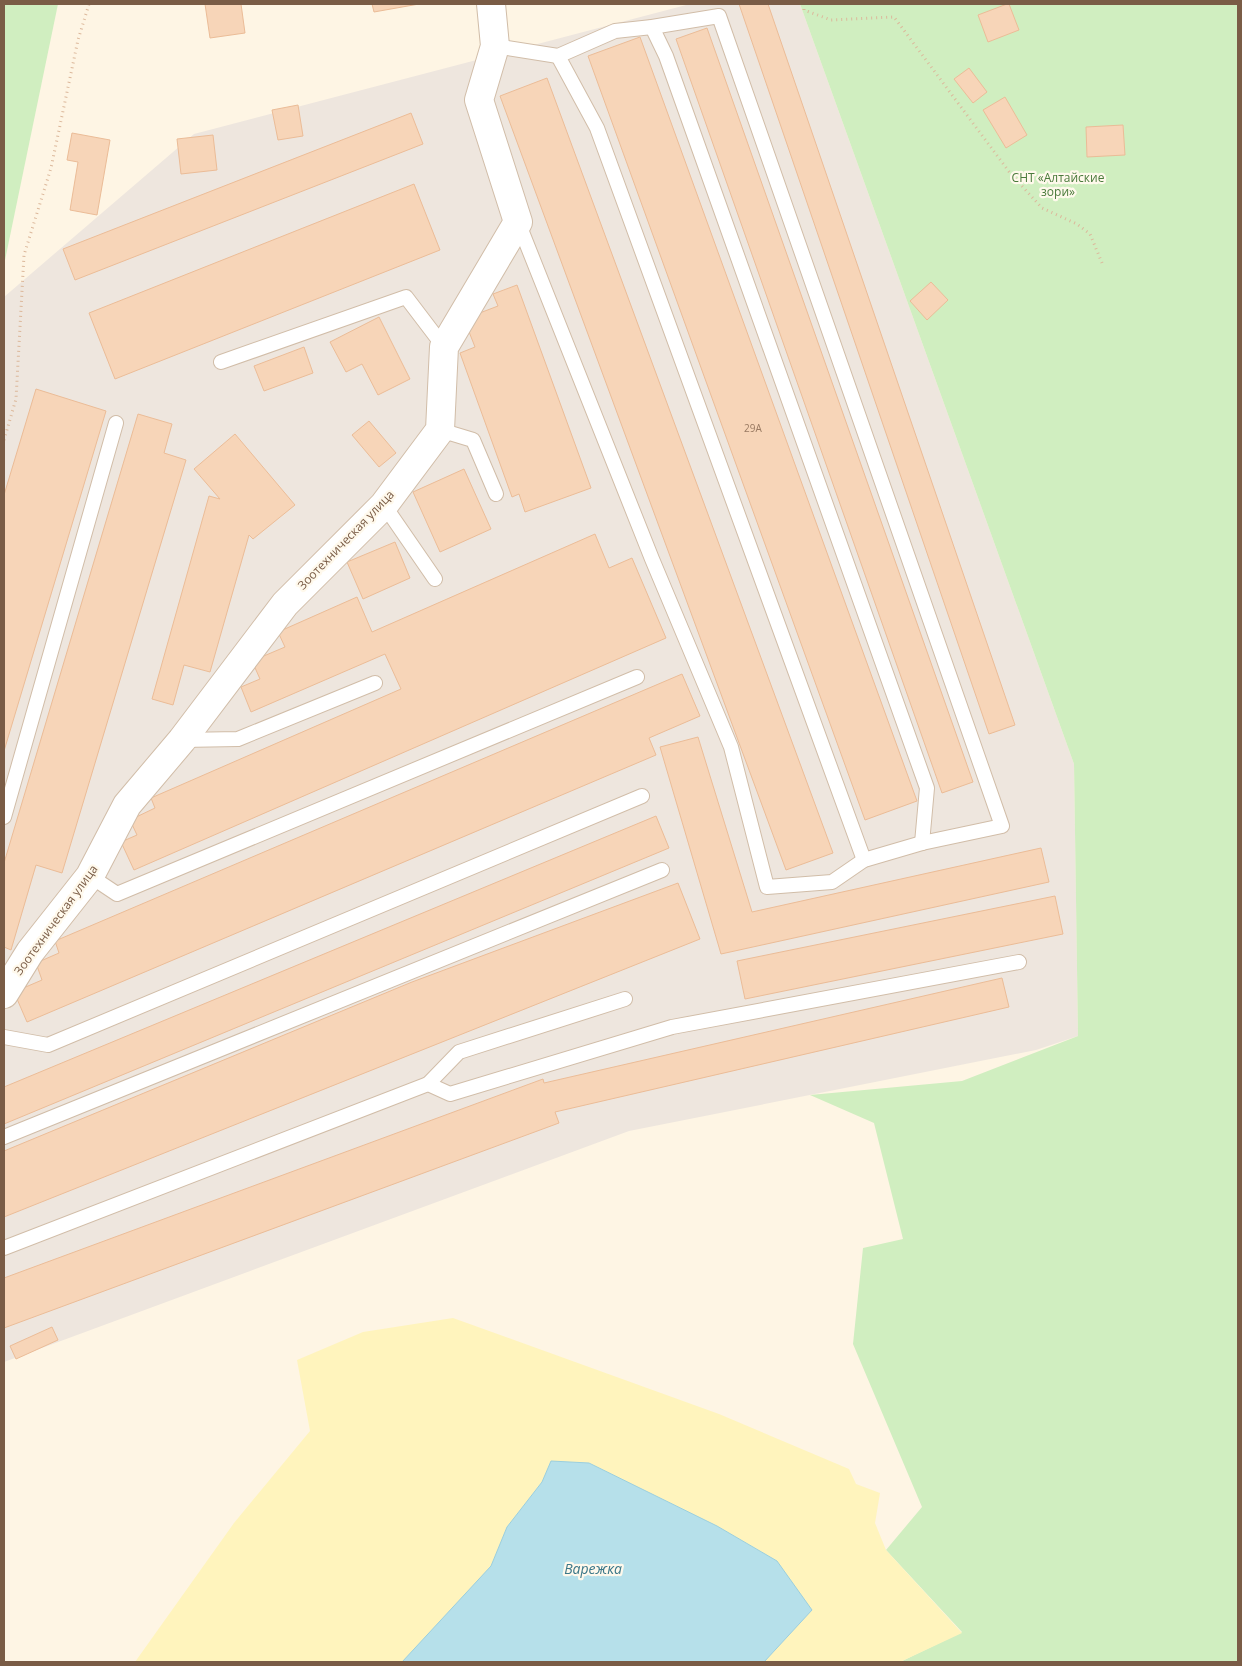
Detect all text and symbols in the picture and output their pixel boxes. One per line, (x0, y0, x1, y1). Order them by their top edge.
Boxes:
park label: СНТ «Алтайские зори» (1012, 169, 1105, 200)
house number: 29А (744, 421, 763, 435)
street label: Зоотехническая улица (294, 486, 398, 593)
street label: Зоотехническая улица (10, 861, 101, 978)
water label: Варежка (564, 1559, 622, 1578)

